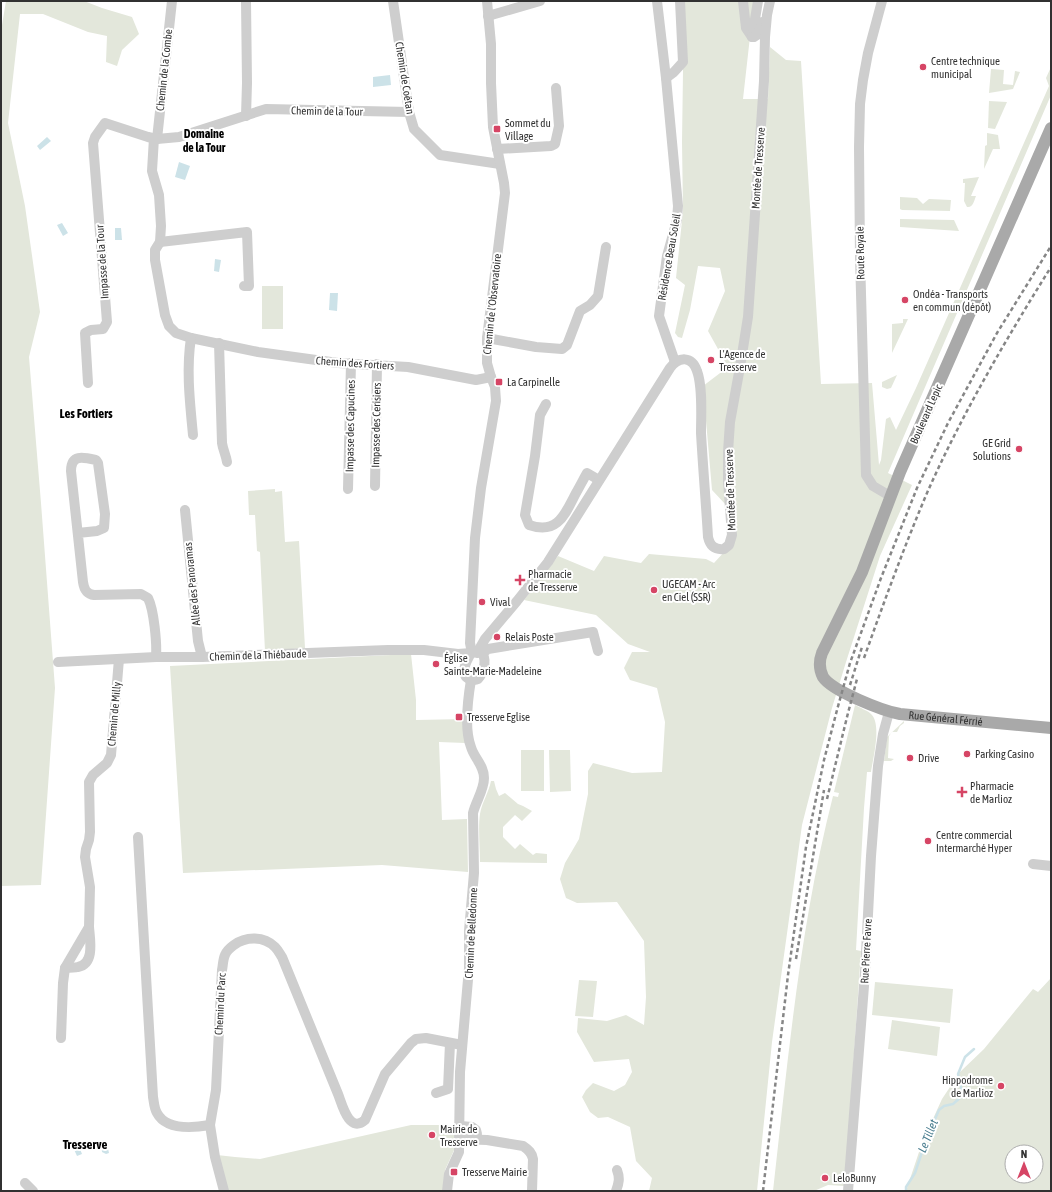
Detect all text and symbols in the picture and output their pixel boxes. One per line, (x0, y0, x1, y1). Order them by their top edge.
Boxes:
street label: Chemin de la Combe (154, 29, 174, 111)
street label: Chemin de Coëtan (393, 41, 417, 115)
place label: Centre technique municipal (931, 55, 1000, 80)
marker: Centre technique municipal (918, 62, 928, 72)
street label: Chemin de la Tour (291, 104, 364, 118)
place label: Sommet du Village (505, 117, 551, 142)
marker: Sommet du Village (492, 124, 502, 134)
district label: Domaine de la Tour (183, 127, 226, 155)
street label: Montée de Tresserve (749, 127, 767, 209)
street label: Résidence Beau Soleil (655, 212, 683, 301)
street label: Impasse de la Tour (93, 224, 111, 300)
street label: Route Royale (854, 226, 866, 280)
street label: Chemin de l'Observatoire (481, 253, 503, 355)
place label: Ondéa - Transports en commun (dépôt) (913, 288, 991, 313)
marker: Ondéa - Transports en commun (dépôt) (900, 295, 910, 305)
place label: L'Agence de Tresserve (719, 348, 766, 373)
street label: Chemin des Fortiers (315, 354, 395, 372)
marker: L'Agence de Tresserve (706, 355, 716, 365)
place label: La Carpinelle (507, 376, 560, 388)
marker: La Carpinelle (494, 377, 504, 387)
street label: Impasse des Capucines (343, 380, 357, 472)
street label: Impasse des Cerisiers (369, 382, 383, 468)
street label: Boulevard Lepic (908, 382, 945, 446)
district label: Les Fortiers (59, 406, 113, 421)
place label: GE Grid Solutions (973, 437, 1011, 462)
marker: GE Grid Solutions (1014, 444, 1024, 454)
street label: Montée de Tresserve (723, 449, 737, 531)
street label: Allée des Panoramas (182, 541, 202, 626)
place label: Pharmacie de Tresserve (528, 568, 578, 593)
marker: Pharmacie de Tresserve (515, 575, 525, 585)
place label: UGECAM - Arc en Ciel (SSR) (662, 578, 716, 603)
marker: UGECAM - Arc en Ciel (SSR) (649, 585, 659, 595)
place label: Vival (490, 596, 510, 608)
marker: Vival (477, 597, 487, 607)
place label: Relais Poste (505, 631, 554, 643)
marker: Relais Poste (492, 632, 502, 642)
street label: Chemin de la Thiébaude (209, 647, 307, 663)
place label: Église Sainte-Marie-Madeleine (444, 652, 542, 677)
marker: Église Sainte-Marie-Madeleine (431, 659, 441, 669)
street label: Chemin de Milly (105, 681, 123, 747)
street label: Rue Général Férrié (908, 709, 983, 728)
place label: Tresserve Eglise (467, 711, 530, 723)
marker: Tresserve Eglise (454, 712, 464, 722)
place label: Parking Casino (975, 748, 1034, 760)
marker: Parking Casino (962, 749, 972, 759)
place label: Drive (918, 752, 939, 764)
marker: Drive (905, 753, 915, 763)
place label: Pharmacie de Marlioz (970, 780, 1014, 805)
marker: Pharmacie de Marlioz (957, 787, 967, 797)
place label: Centre commercial Intermarché Hyper (936, 829, 1013, 854)
marker: Centre commercial Intermarché Hyper (923, 836, 933, 846)
street label: Chemin de Belledonne (463, 887, 479, 979)
street label: Rue Pierre Favre (858, 918, 874, 984)
street label: Chemin du Parc (212, 972, 228, 1035)
place label: Hippodrome de Marlioz (942, 1074, 993, 1099)
marker: Hippodrome de Marlioz (996, 1081, 1006, 1091)
water label: Le Tillet (915, 1117, 941, 1155)
place label: Mairie de Tresserve (440, 1123, 478, 1148)
marker: Mairie de Tresserve (427, 1130, 437, 1140)
district label: Tresserve (63, 1137, 107, 1152)
north arrow (1004, 1144, 1044, 1184)
text: N (1021, 1148, 1027, 1160)
place label: Tresserve Mairie (462, 1166, 527, 1178)
marker: Tresserve Mairie (449, 1167, 459, 1177)
place label: LeloBunny (833, 1172, 876, 1184)
marker: LeloBunny (820, 1173, 830, 1183)

